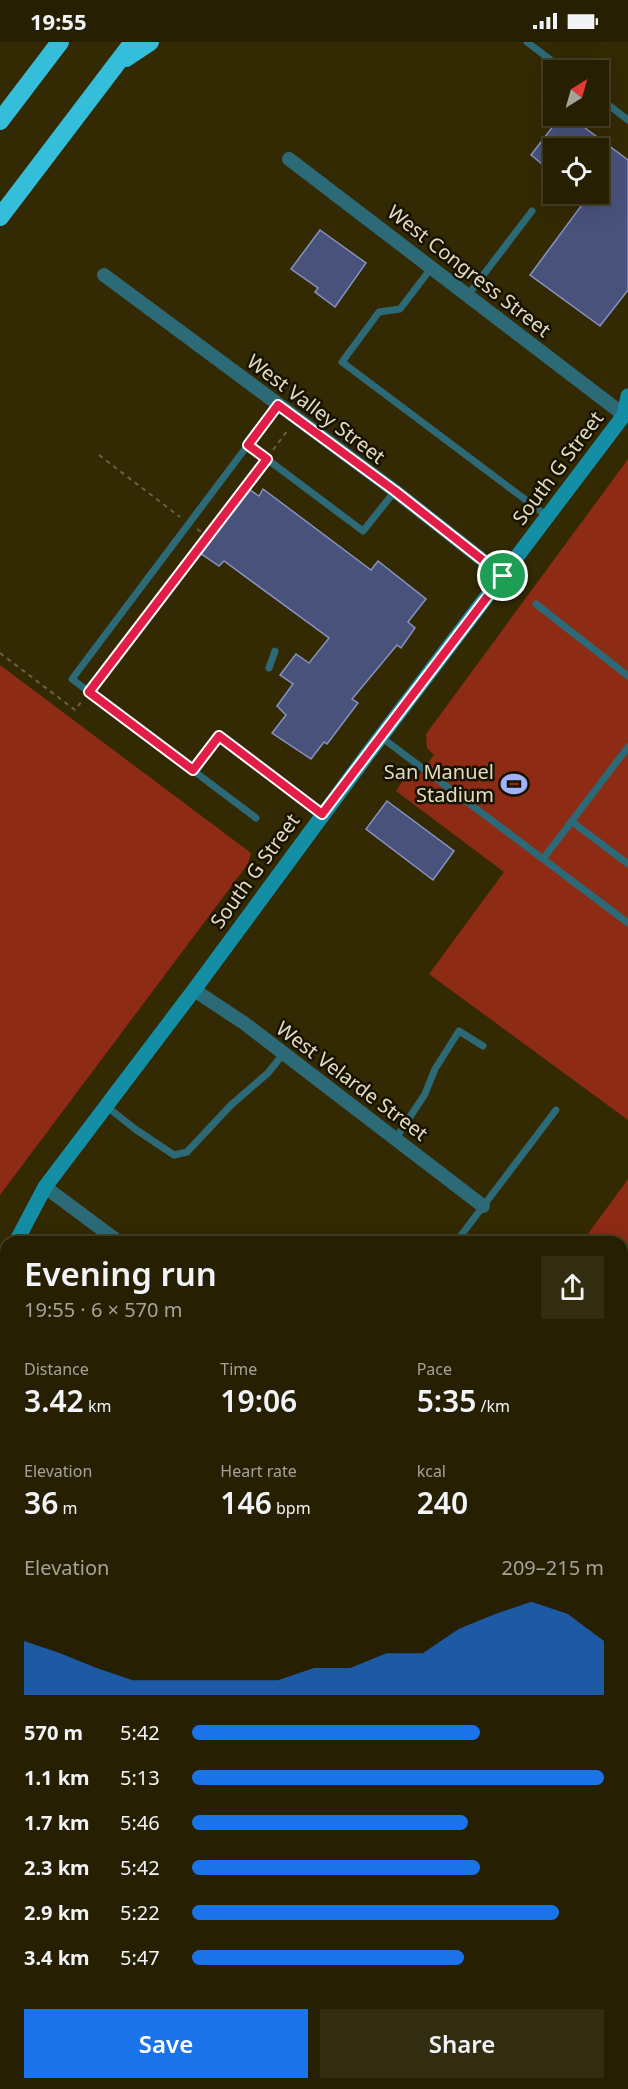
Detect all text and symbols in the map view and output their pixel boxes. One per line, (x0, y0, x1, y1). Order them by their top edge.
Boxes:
text: 19:55 (30, 6, 87, 36)
north arrow (543, 60, 609, 126)
map controls (543, 60, 609, 204)
button: locate (543, 138, 609, 204)
street label: West Congress Street (382, 198, 557, 343)
street label: West Valley Street (242, 348, 391, 470)
street label: South G Street (506, 405, 609, 530)
pin (477, 550, 528, 601)
icon: arrive (486, 559, 519, 592)
place label: San Manuel Stadium (384, 758, 494, 808)
sports icon: San Manuel Stadium (499, 769, 529, 799)
street label: South G Street (204, 808, 305, 934)
street label: West Velarde Street (271, 1015, 434, 1147)
text: Evening run (24, 1251, 217, 1296)
button: share (541, 1256, 604, 1319)
text: 19:55 · 6 × 570 m (24, 1296, 182, 1323)
text: Distance (24, 1358, 89, 1380)
text: Time (220, 1358, 257, 1380)
text: Pace (417, 1358, 452, 1380)
text: 3.42 (24, 1380, 84, 1421)
text: 19:06 (220, 1380, 297, 1421)
text: 5:35 (417, 1380, 476, 1421)
text: km (84, 1395, 111, 1417)
text: /km (476, 1395, 510, 1417)
text: Elevation (24, 1460, 92, 1482)
text: Heart rate (220, 1460, 297, 1482)
text: kcal (417, 1460, 446, 1482)
text: 36 (24, 1482, 58, 1523)
text: 146 (220, 1482, 272, 1523)
text: 240 (417, 1482, 468, 1523)
text: m (58, 1497, 77, 1519)
text: bpm (272, 1497, 311, 1519)
text: Elevation (24, 1554, 109, 1581)
text: 209–215 m (501, 1554, 604, 1581)
text: 570 m (24, 1719, 83, 1746)
text: 5:42 (120, 1719, 160, 1746)
text: 1.1 km (24, 1764, 90, 1791)
text: 5:13 (120, 1764, 160, 1791)
text: 1.7 km (24, 1809, 90, 1836)
text: 5:46 (120, 1809, 160, 1836)
text: 2.3 km (24, 1854, 90, 1881)
text: 5:42 (120, 1854, 160, 1881)
text: 2.9 km (24, 1899, 90, 1926)
text: 5:22 (120, 1899, 160, 1926)
text: 3.4 km (24, 1944, 90, 1971)
text: 5:47 (120, 1944, 160, 1971)
button: Save (24, 2009, 308, 2078)
button: Share (320, 2009, 604, 2078)

